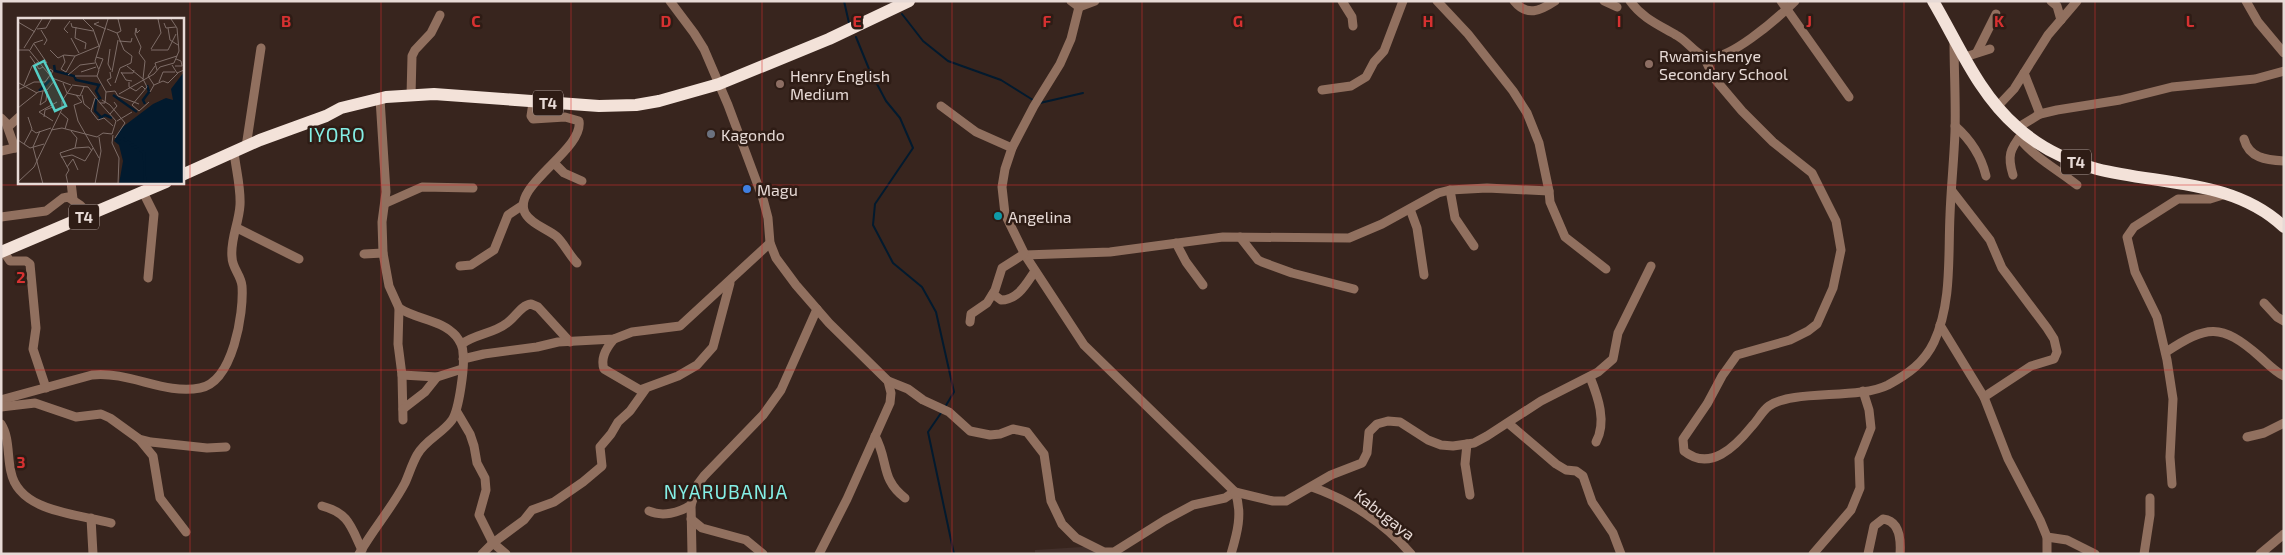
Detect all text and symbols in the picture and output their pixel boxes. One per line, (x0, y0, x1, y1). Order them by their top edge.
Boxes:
text: B (281, 11, 291, 30)
text: C (471, 11, 481, 30)
text: D (661, 11, 672, 30)
text: E (852, 11, 862, 30)
text: F (1043, 11, 1052, 30)
text: G (1233, 11, 1243, 30)
text: H (1422, 11, 1434, 30)
text: I (1617, 11, 1621, 30)
text: J (1806, 11, 1812, 30)
text: K (1994, 11, 2005, 30)
text: L (2186, 11, 2195, 30)
inset map (18, 18, 184, 184)
place label: Rwamishenye Secondary School (1659, 46, 1788, 83)
marker: Rwamishenye Secondary School (1643, 58, 1655, 70)
place label: Henry English Medium (790, 66, 890, 103)
marker: Henry English Medium (774, 78, 786, 90)
road number: T4 (533, 90, 563, 116)
district label: IYORO (308, 123, 366, 146)
place label: Kagondo (721, 125, 785, 144)
marker: Kagondo (705, 128, 717, 140)
road number: T4 (2061, 150, 2091, 174)
place label: Magu (757, 180, 798, 199)
marker: Magu (741, 183, 753, 195)
road number: T4 (69, 204, 99, 230)
place label: Angelina (1008, 207, 1072, 226)
marker: Angelina (992, 210, 1004, 222)
text: 2 (16, 267, 26, 286)
text: 3 (16, 452, 26, 471)
district label: NYARUBANJA (664, 480, 788, 503)
street label: Kabugaya (1351, 485, 1419, 543)

